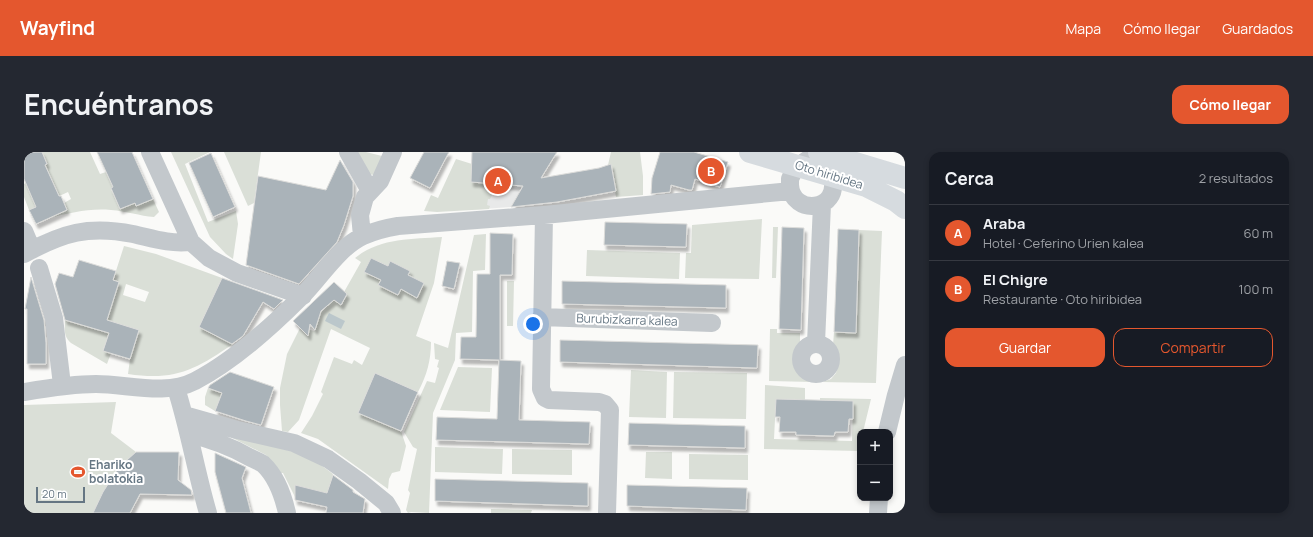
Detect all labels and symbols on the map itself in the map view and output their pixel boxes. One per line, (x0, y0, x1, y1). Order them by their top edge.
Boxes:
pin: B (698, 156, 724, 186)
street label: Oto hiribidea (793, 156, 865, 193)
pin: A (485, 166, 511, 196)
street label: Burubizkarra kalea (576, 309, 678, 330)
your location (523, 314, 543, 334)
place label: Ehariko bolatokia (89, 456, 143, 487)
sports icon: Ehariko bolatokia (70, 464, 86, 480)
scale bar (36, 485, 85, 504)

